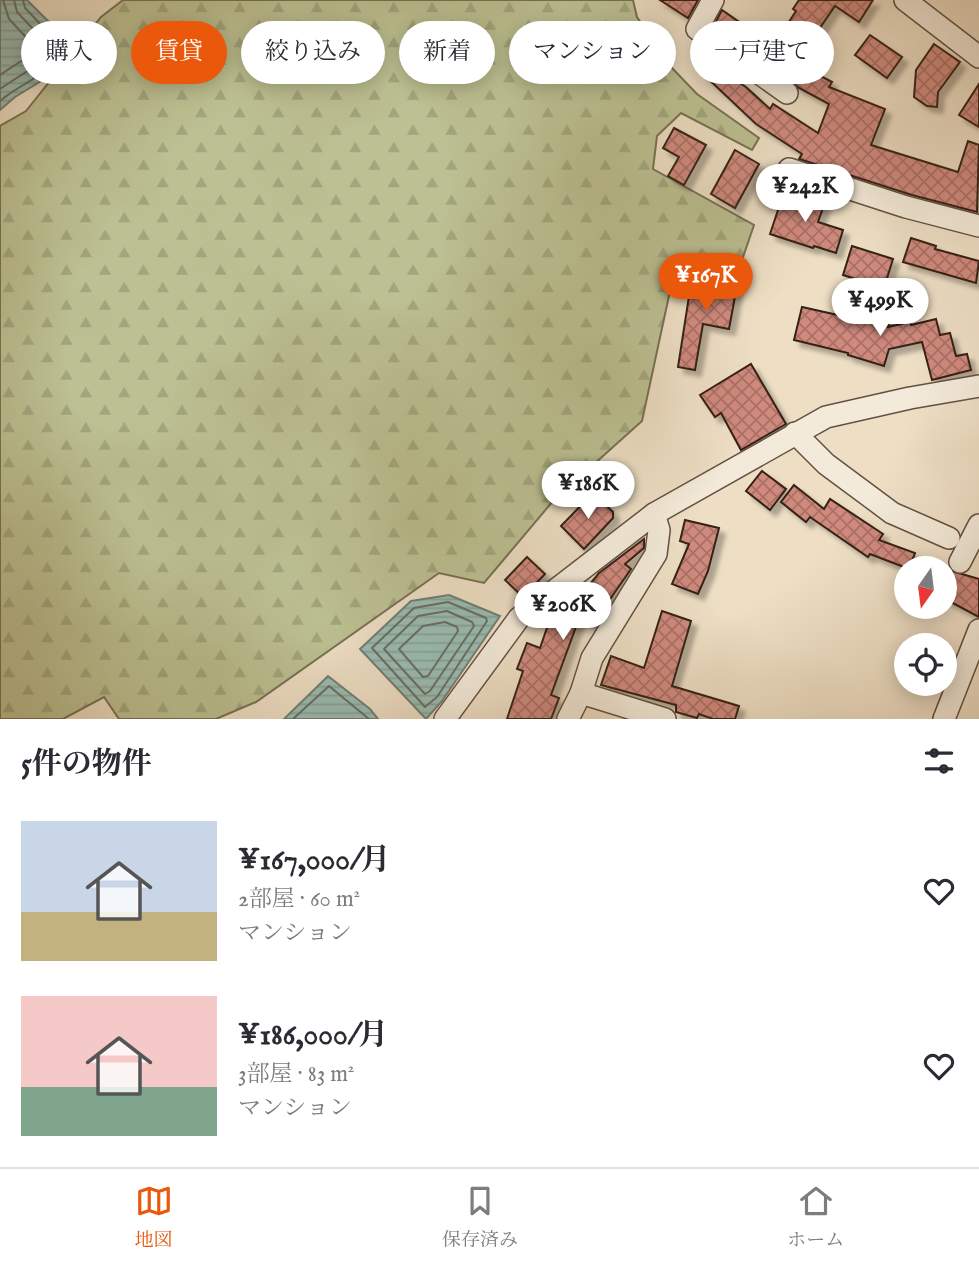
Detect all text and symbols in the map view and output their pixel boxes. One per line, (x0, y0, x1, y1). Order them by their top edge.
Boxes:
chip: 購入 (21, 21, 117, 84)
chip: 賃貸 (131, 21, 227, 84)
chip: 絞り込み (241, 21, 385, 84)
chip: 新着 (399, 21, 495, 84)
chip: マンション (509, 21, 676, 84)
chip: 一戸建て (690, 21, 834, 84)
pin: ¥242K (756, 164, 854, 224)
text: ¥242K (772, 172, 838, 201)
pin: ¥167K (657, 254, 755, 313)
text: ¥167K (675, 261, 737, 290)
pin: ¥499K (831, 278, 929, 338)
text: ¥499K (848, 286, 912, 315)
pin: ¥186K (539, 462, 637, 521)
text: ¥186K (558, 469, 618, 498)
north arrow (894, 556, 957, 620)
map controls (894, 556, 957, 696)
pin: ¥206K (514, 582, 612, 642)
text: ¥206K (530, 590, 596, 619)
button: locate (894, 633, 957, 696)
icon: filters (920, 742, 958, 780)
text: 5件の物件 (21, 746, 152, 784)
text: ¥167,000/月 (238, 842, 390, 880)
icon: home (77, 849, 161, 933)
icon: heart (920, 872, 958, 910)
text: 2部屋 · 60 m² (238, 885, 360, 914)
text: マンション (238, 919, 352, 948)
text: ¥186,000/月 (238, 1017, 388, 1055)
icon: home (77, 1024, 161, 1108)
icon: heart (920, 1047, 958, 1085)
text: 3部屋 · 83 m² (238, 1060, 355, 1089)
text: マンション (238, 1094, 352, 1123)
tab: 地図 (135, 1182, 173, 1253)
tab: 保存済み (442, 1182, 518, 1253)
tab: ホーム (787, 1182, 844, 1253)

